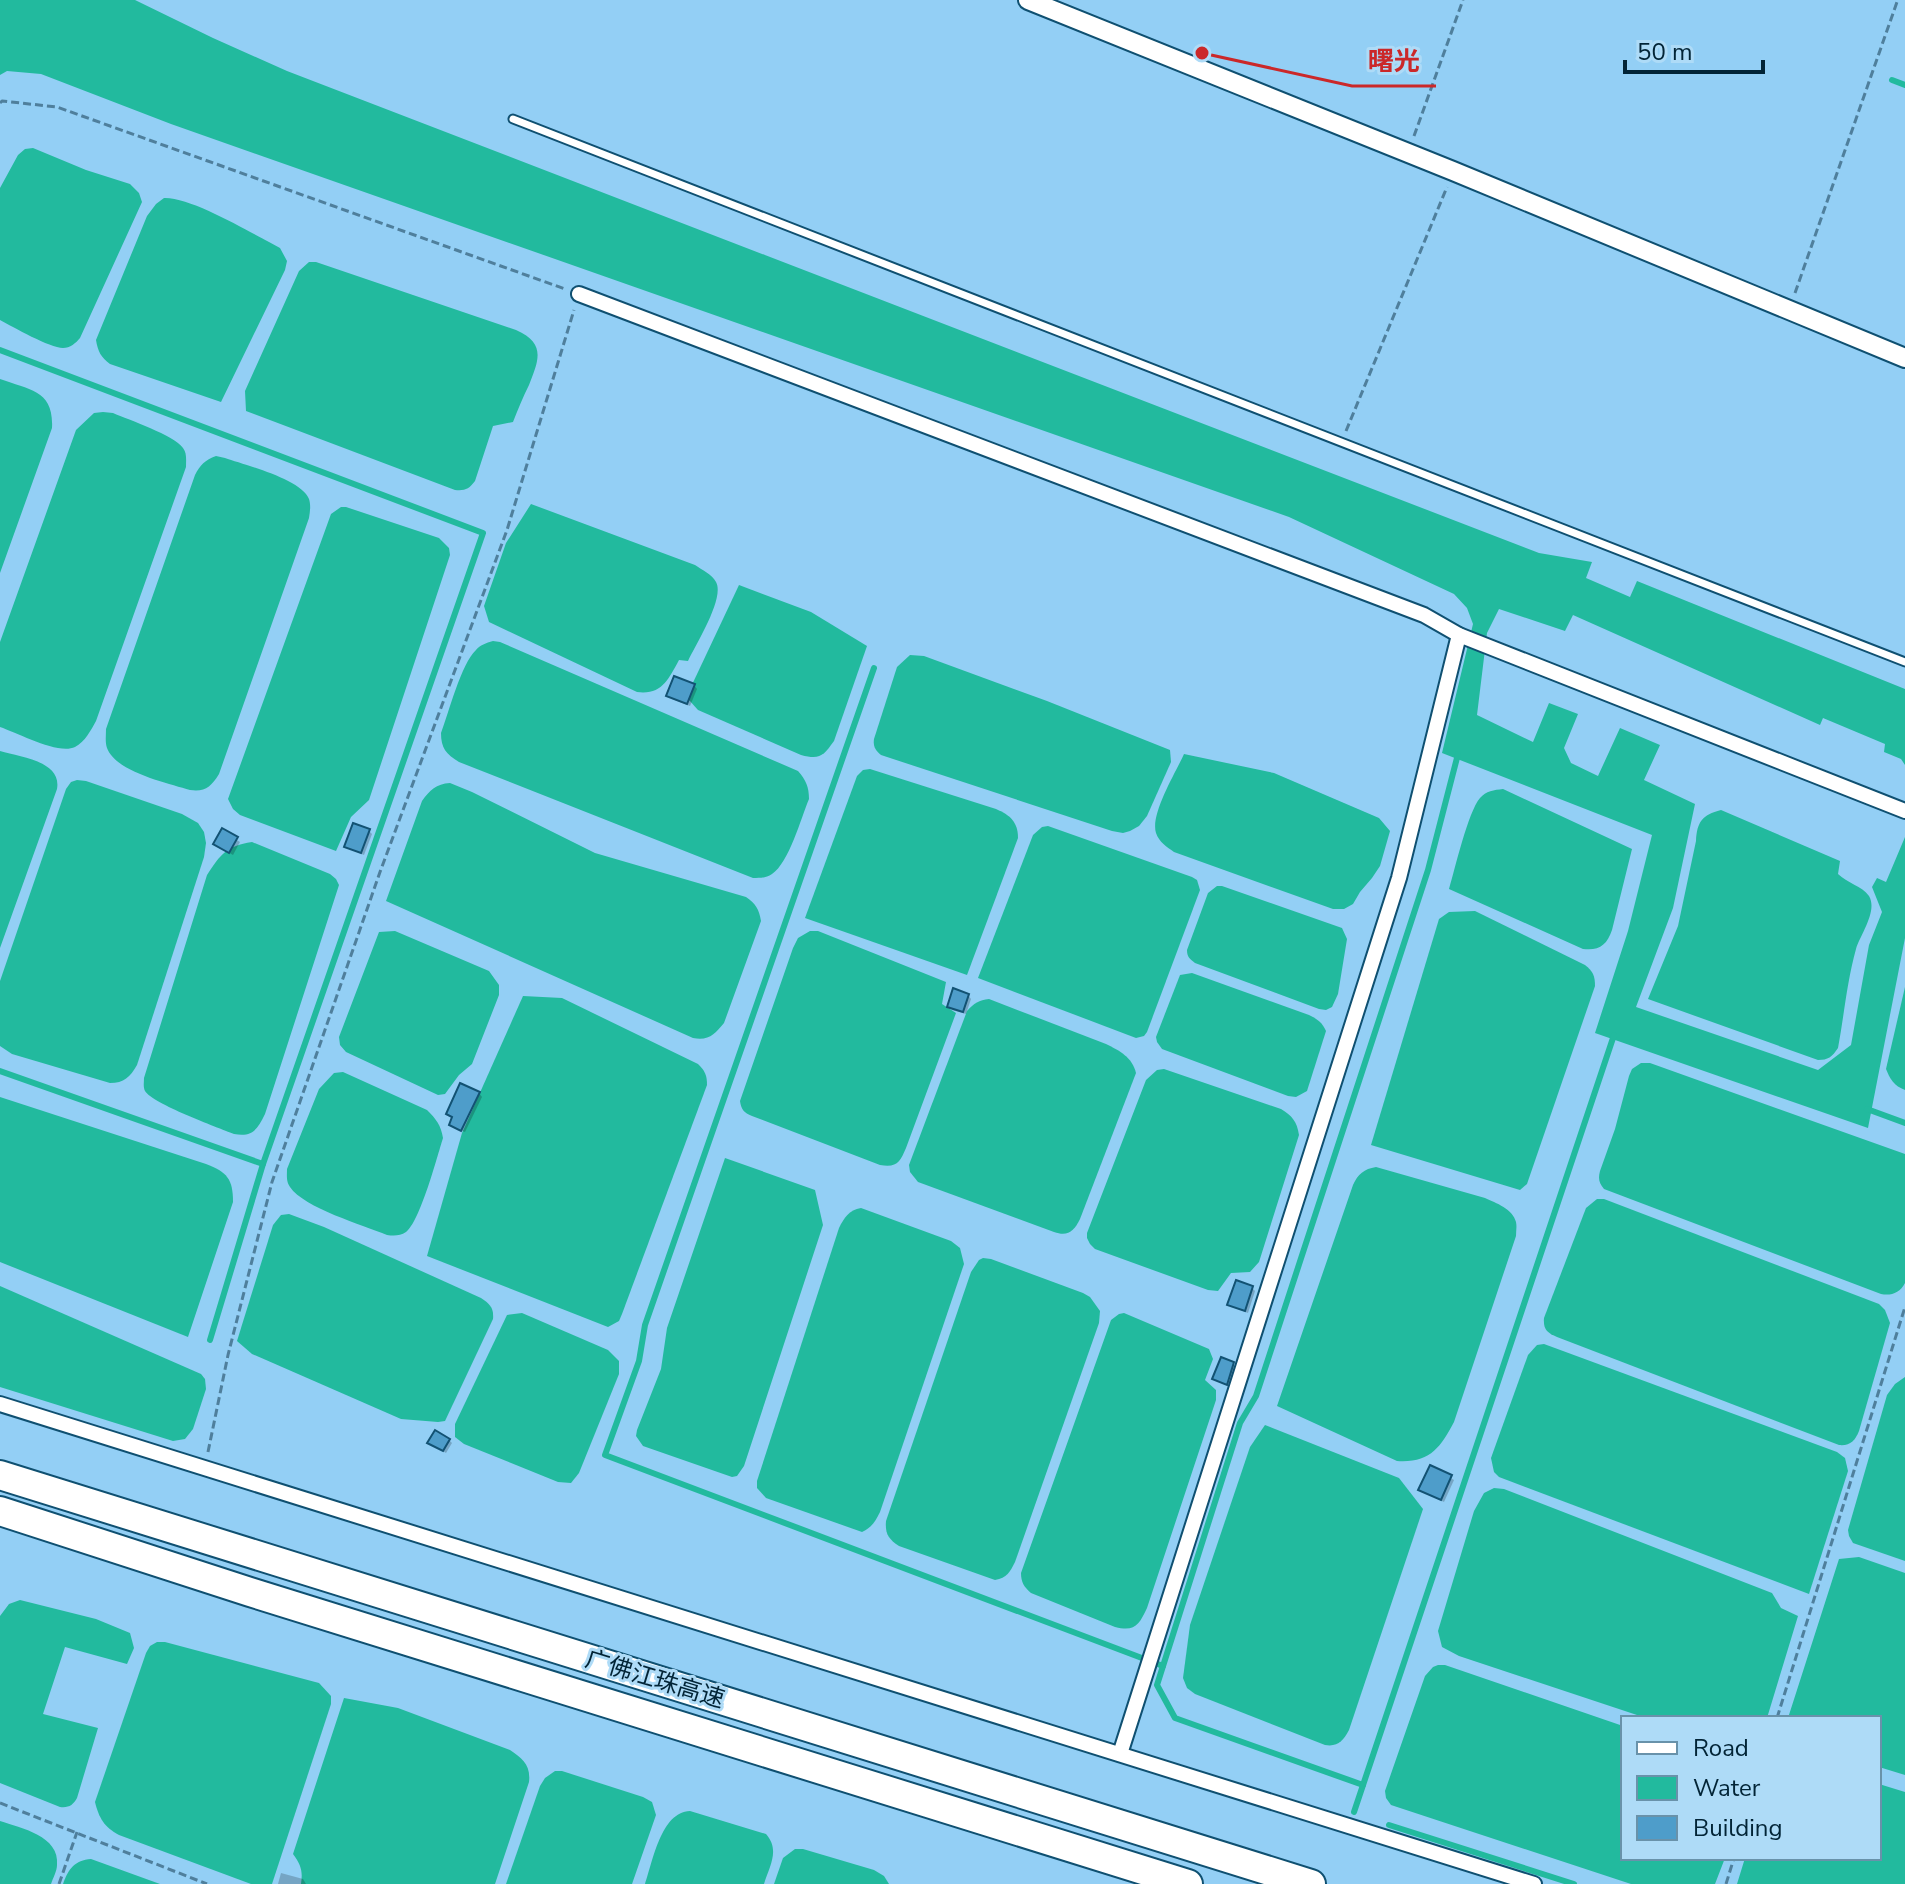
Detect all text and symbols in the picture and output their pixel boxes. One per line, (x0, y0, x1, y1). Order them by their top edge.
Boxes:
scale bar (1625, 24, 1763, 74)
callout: 曙光 (1352, 36, 1436, 86)
text: 50 m (1637, 36, 1693, 68)
text: 曙光 (1368, 44, 1420, 79)
street label: 广佛江珠高速 (581, 1643, 729, 1715)
legend (1621, 1716, 1881, 1860)
text: Road (1693, 1732, 1749, 1764)
text: Water (1693, 1772, 1761, 1804)
text: Building (1693, 1812, 1783, 1844)

